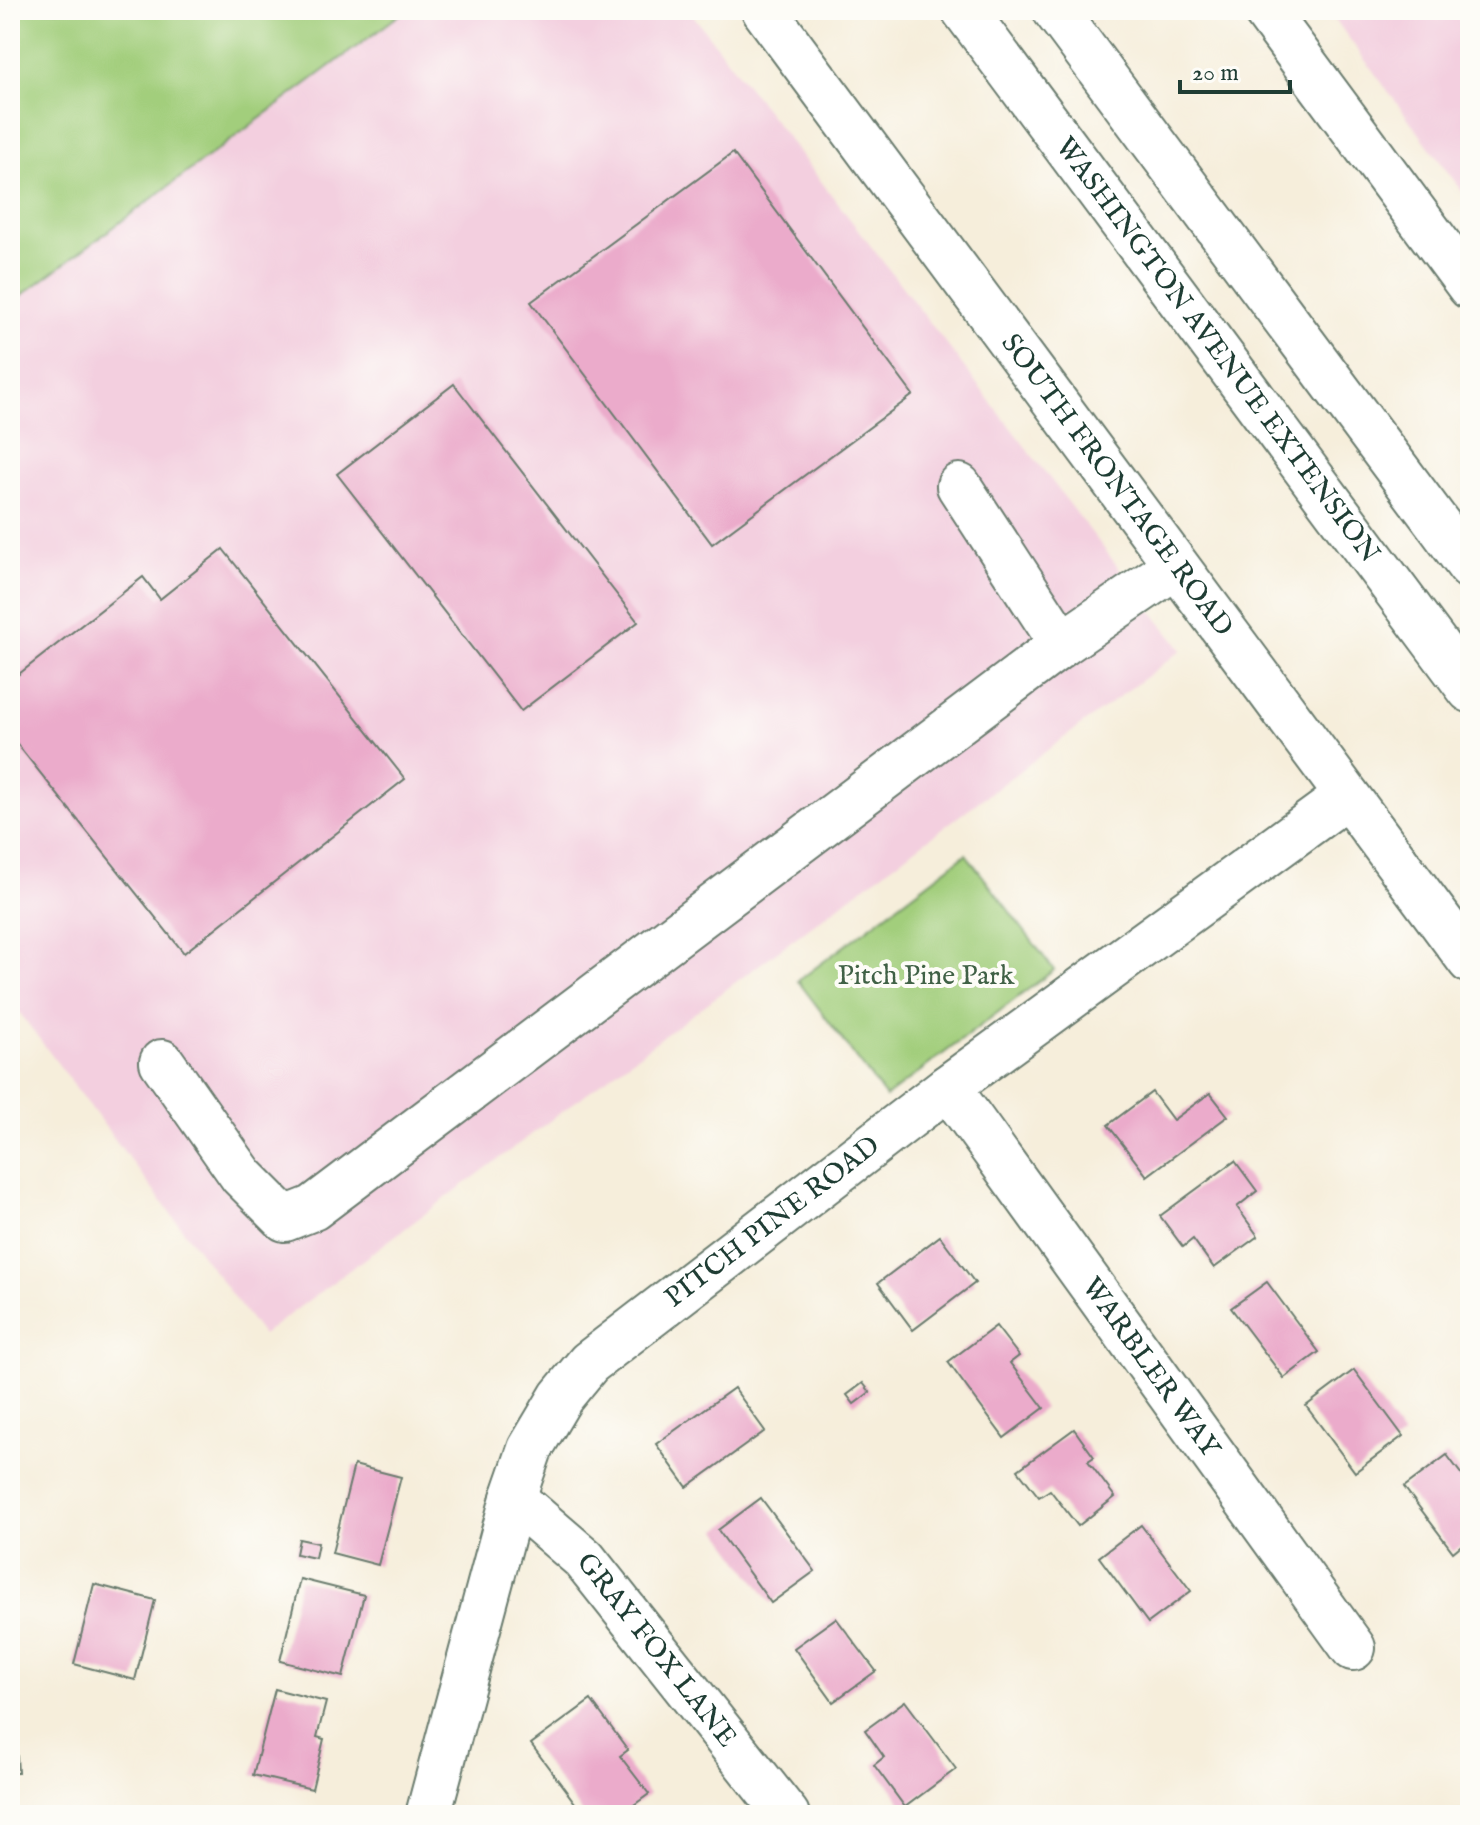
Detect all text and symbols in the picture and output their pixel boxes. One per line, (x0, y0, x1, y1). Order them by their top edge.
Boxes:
scale bar (1180, 44, 1290, 94)
text: 20 m (1192, 58, 1239, 89)
street label: WASHINGTON AVENUE EXTENSION (1047, 130, 1387, 570)
street label: SOUTH FRONTAGE ROAD (993, 327, 1241, 644)
park label: Pitch Pine Park (837, 959, 1016, 994)
street label: PITCH PINE ROAD (658, 1128, 887, 1316)
street label: WARBLER WAY (1074, 1271, 1228, 1466)
street label: GRAY FOX LANE (568, 1546, 744, 1755)

